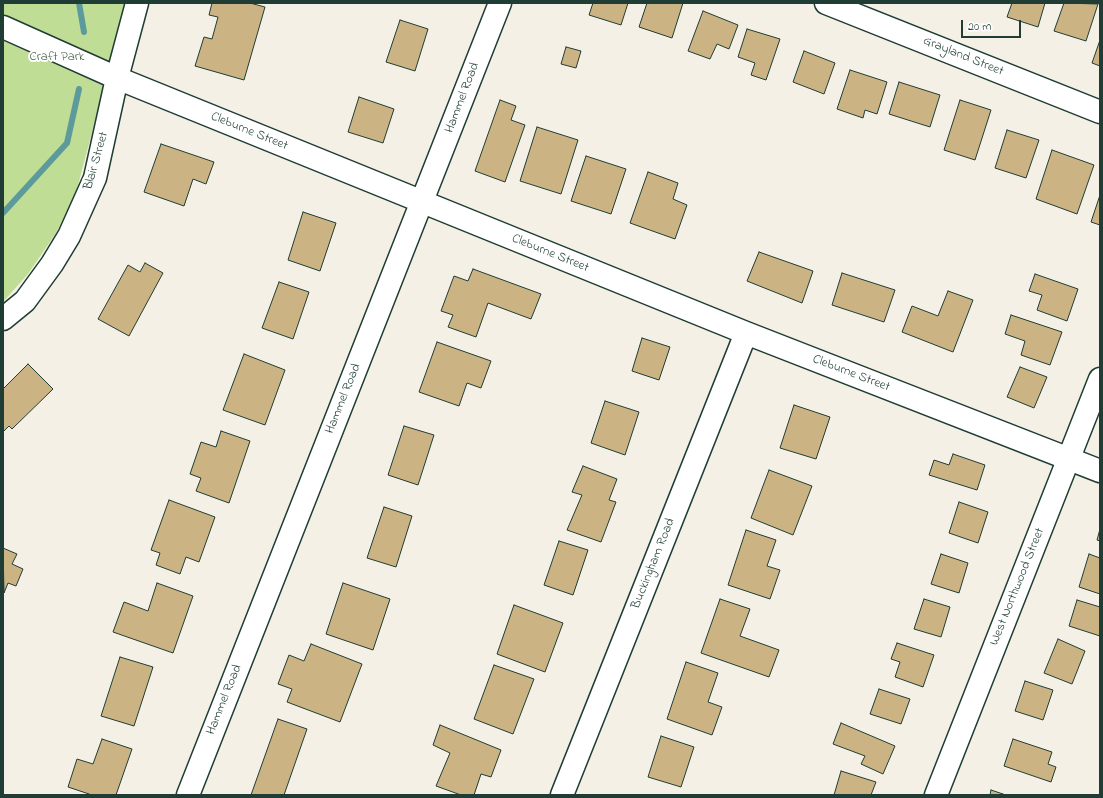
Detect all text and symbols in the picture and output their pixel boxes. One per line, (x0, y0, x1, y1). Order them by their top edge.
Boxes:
scale bar (963, 12, 1023, 38)
text: 20 m (968, 18, 991, 36)
street label: Grayland Street (921, 34, 1005, 80)
park label: Craft Park (30, 50, 84, 66)
street label: Hammel Road (442, 61, 484, 135)
street label: Cleburne Street (208, 109, 290, 155)
street label: Blair Street (81, 130, 113, 192)
street label: Cleburne Street (509, 231, 591, 277)
street label: Cleburne Street (810, 352, 892, 396)
street label: Hammel Road (323, 362, 365, 436)
street label: Buckingham Road (629, 516, 679, 612)
street label: West Northwood Street (987, 526, 1049, 648)
street label: Hammel Road (204, 663, 246, 737)

